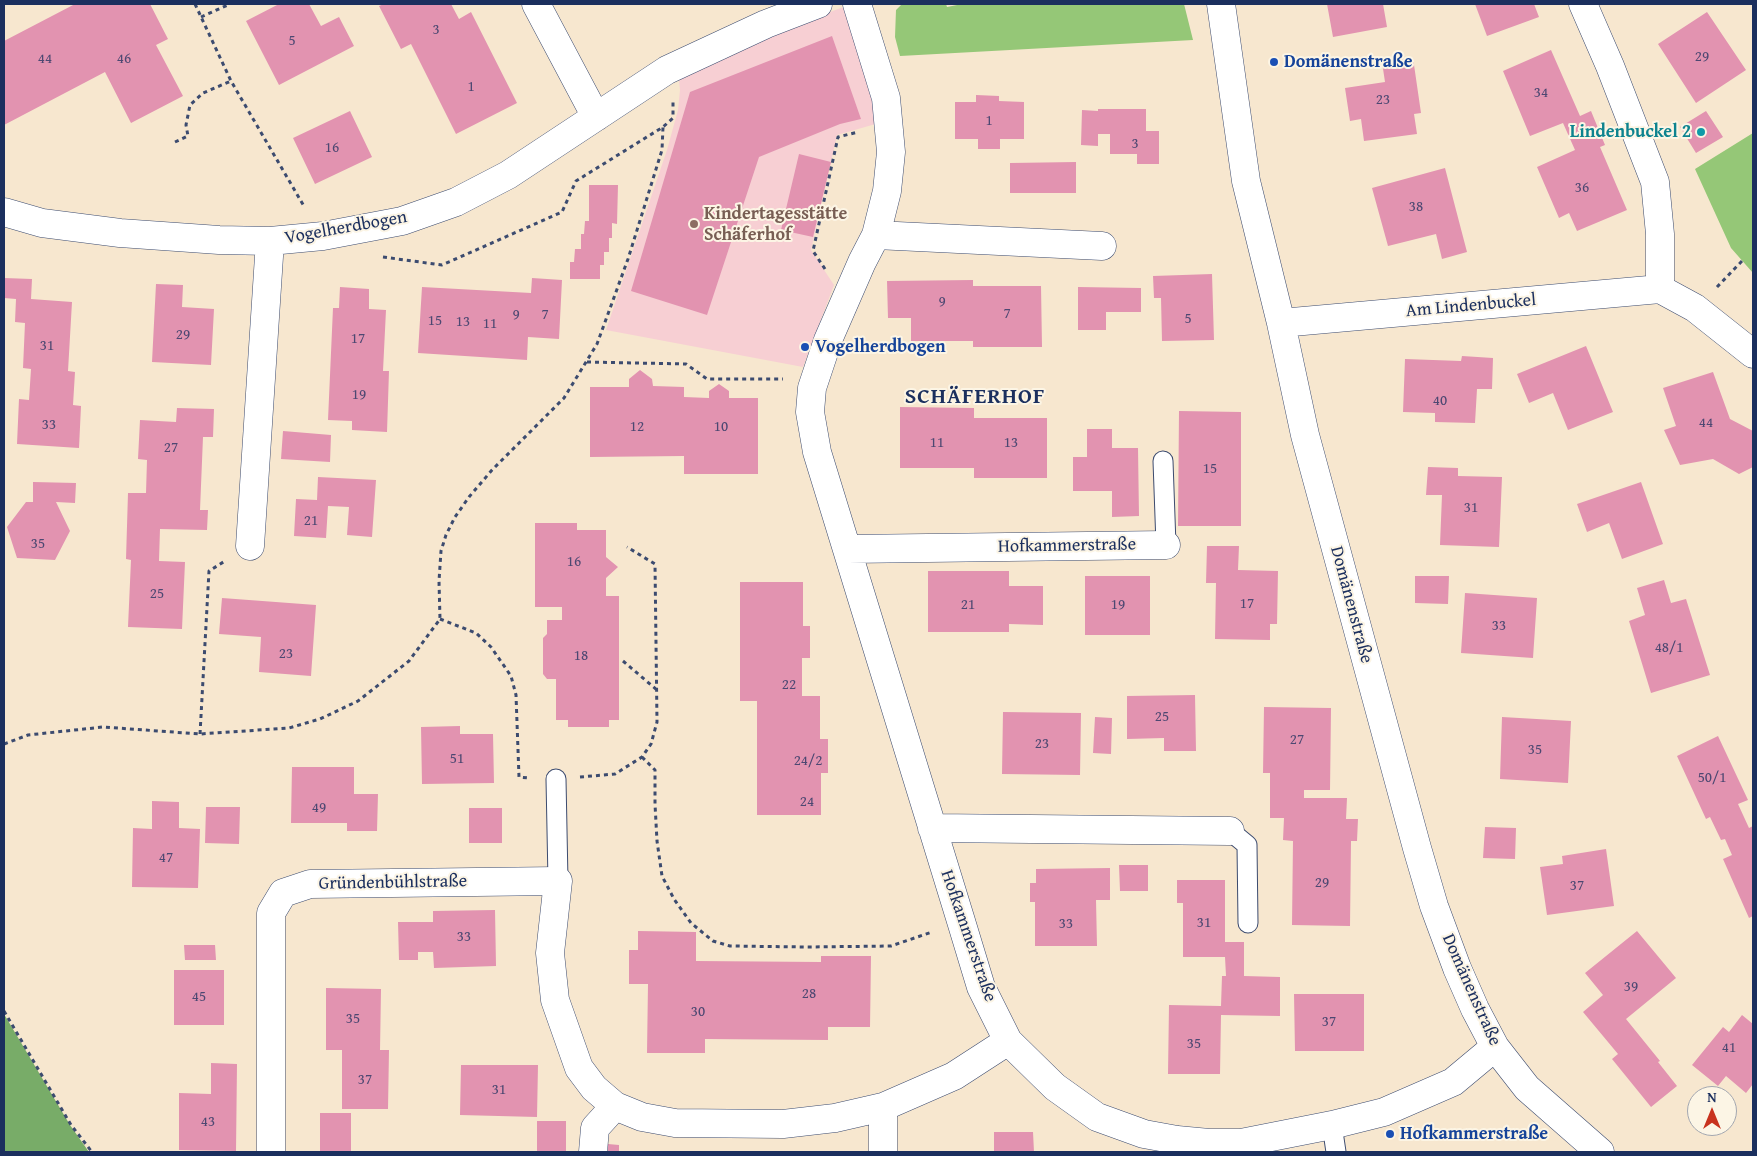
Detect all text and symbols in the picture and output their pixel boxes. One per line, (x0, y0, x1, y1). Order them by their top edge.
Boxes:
house number: 3 (432, 21, 440, 39)
house number: 5 (288, 32, 296, 50)
house number: 29 (1695, 48, 1709, 66)
house number: 44 (38, 50, 52, 68)
house number: 46 (117, 50, 131, 68)
place label: Domänenstraße (1284, 51, 1412, 73)
marker: Domänenstraße (1268, 56, 1280, 68)
house number: 1 (467, 78, 475, 96)
house number: 34 (1534, 84, 1548, 102)
house number: 23 (1376, 91, 1390, 109)
house number: 1 (985, 112, 993, 130)
place label: Lindenbuckel 2 (1570, 121, 1691, 143)
marker: Lindenbuckel 2 (1695, 126, 1707, 138)
house number: 3 (1131, 135, 1139, 153)
house number: 16 (325, 139, 339, 157)
house number: 36 (1575, 179, 1589, 197)
house number: 38 (1409, 198, 1423, 216)
place label: Kindertagesstätte Schäferhof (704, 203, 847, 245)
street label: Vogelherdbogen (283, 207, 409, 249)
marker: Kindertagesstätte Schäferhof (688, 218, 700, 230)
street label: Am Lindenbuckel (1405, 290, 1537, 322)
house number: 9 (938, 293, 946, 311)
house number: 7 (1003, 305, 1011, 323)
house number: 9 (512, 306, 520, 324)
house number: 7 (541, 306, 549, 324)
house number: 5 (1184, 310, 1192, 328)
house number: 15 (428, 312, 442, 330)
house number: 13 (456, 313, 470, 331)
house number: 11 (483, 315, 497, 333)
house number: 29 (176, 326, 190, 344)
house number: 17 (351, 330, 365, 348)
place label: Vogelherdbogen (815, 336, 946, 358)
house number: 31 (40, 337, 54, 355)
marker: Vogelherdbogen (799, 341, 811, 353)
district label: SCHÄFERHOF (903, 384, 1047, 410)
house number: 19 (352, 386, 366, 404)
house number: 40 (1433, 392, 1447, 410)
house number: 44 (1699, 414, 1713, 432)
house number: 33 (42, 416, 56, 434)
house number: 12 (630, 418, 644, 436)
house number: 10 (714, 418, 728, 436)
house number: 11 (930, 434, 944, 452)
house number: 13 (1004, 434, 1018, 452)
house number: 27 (164, 439, 178, 457)
house number: 15 (1203, 460, 1217, 478)
house number: 31 (1464, 499, 1478, 517)
house number: 21 (304, 512, 318, 530)
street label: Hofkammerstraße (998, 534, 1136, 558)
house number: 35 (31, 535, 45, 553)
street label: Domänenstraße (1325, 544, 1377, 666)
house number: 16 (567, 553, 581, 571)
house number: 25 (150, 585, 164, 603)
house number: 17 (1240, 595, 1254, 613)
house number: 21 (961, 596, 975, 614)
house number: 19 (1111, 596, 1125, 614)
house number: 33 (1492, 617, 1506, 635)
house number: 48/1 (1655, 639, 1683, 657)
house number: 23 (279, 645, 293, 663)
house number: 18 (574, 647, 588, 665)
house number: 22 (782, 676, 796, 694)
house number: 25 (1155, 708, 1169, 726)
house number: 27 (1290, 731, 1304, 749)
house number: 23 (1035, 735, 1049, 753)
house number: 35 (1528, 741, 1542, 759)
house number: 51 (450, 750, 464, 768)
house number: 24/2 (794, 752, 822, 770)
house number: 50/1 (1698, 769, 1726, 787)
house number: 24 (800, 793, 814, 811)
house number: 49 (312, 799, 326, 817)
house number: 47 (159, 849, 173, 867)
street label: Hofkammerstraße (935, 867, 1001, 1005)
street label: Gründenbühlstraße (319, 871, 467, 895)
house number: 29 (1315, 874, 1329, 892)
house number: 37 (1570, 877, 1584, 895)
house number: 31 (1197, 914, 1211, 932)
house number: 33 (1059, 915, 1073, 933)
house number: 33 (457, 928, 471, 946)
street label: Domänenstraße (1437, 931, 1505, 1049)
house number: 39 (1624, 978, 1638, 996)
house number: 28 (802, 985, 816, 1003)
house number: 45 (192, 988, 206, 1006)
house number: 30 (691, 1003, 705, 1021)
house number: 35 (346, 1010, 360, 1028)
house number: 37 (1322, 1013, 1336, 1031)
house number: 35 (1187, 1035, 1201, 1053)
house number: 41 (1722, 1039, 1736, 1057)
house number: 37 (358, 1071, 372, 1089)
house number: 31 (492, 1081, 506, 1099)
north arrow (1687, 1086, 1737, 1136)
text: N (1707, 1087, 1717, 1107)
house number: 43 (201, 1113, 215, 1131)
place label: Hofkammerstraße (1400, 1123, 1548, 1145)
marker: Hofkammerstraße (1384, 1128, 1396, 1140)

